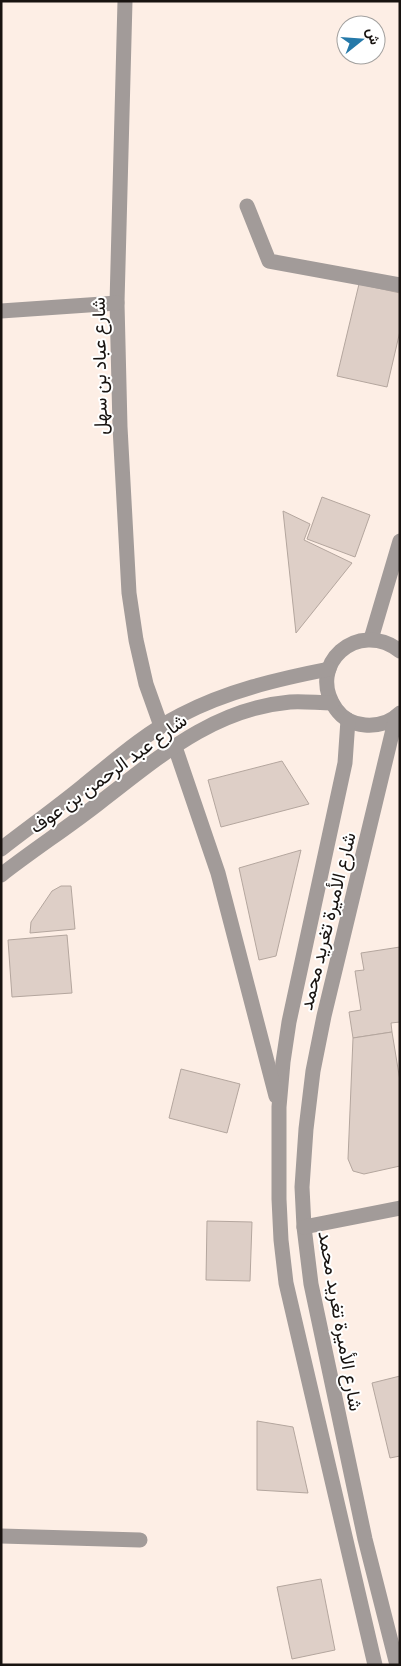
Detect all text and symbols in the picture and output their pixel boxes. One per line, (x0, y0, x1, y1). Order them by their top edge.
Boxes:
north arrow (336, 15, 386, 65)
text: ش (362, 26, 384, 47)
street label: شارع عباد بن سهل (87, 297, 113, 435)
street label: شارع عبد الرحمن بن عوف (25, 709, 192, 839)
street label: شارع الأميرة تغريد محمد (294, 830, 362, 1013)
street label: شارع الأميرة تغريد محمد (312, 1229, 368, 1413)

